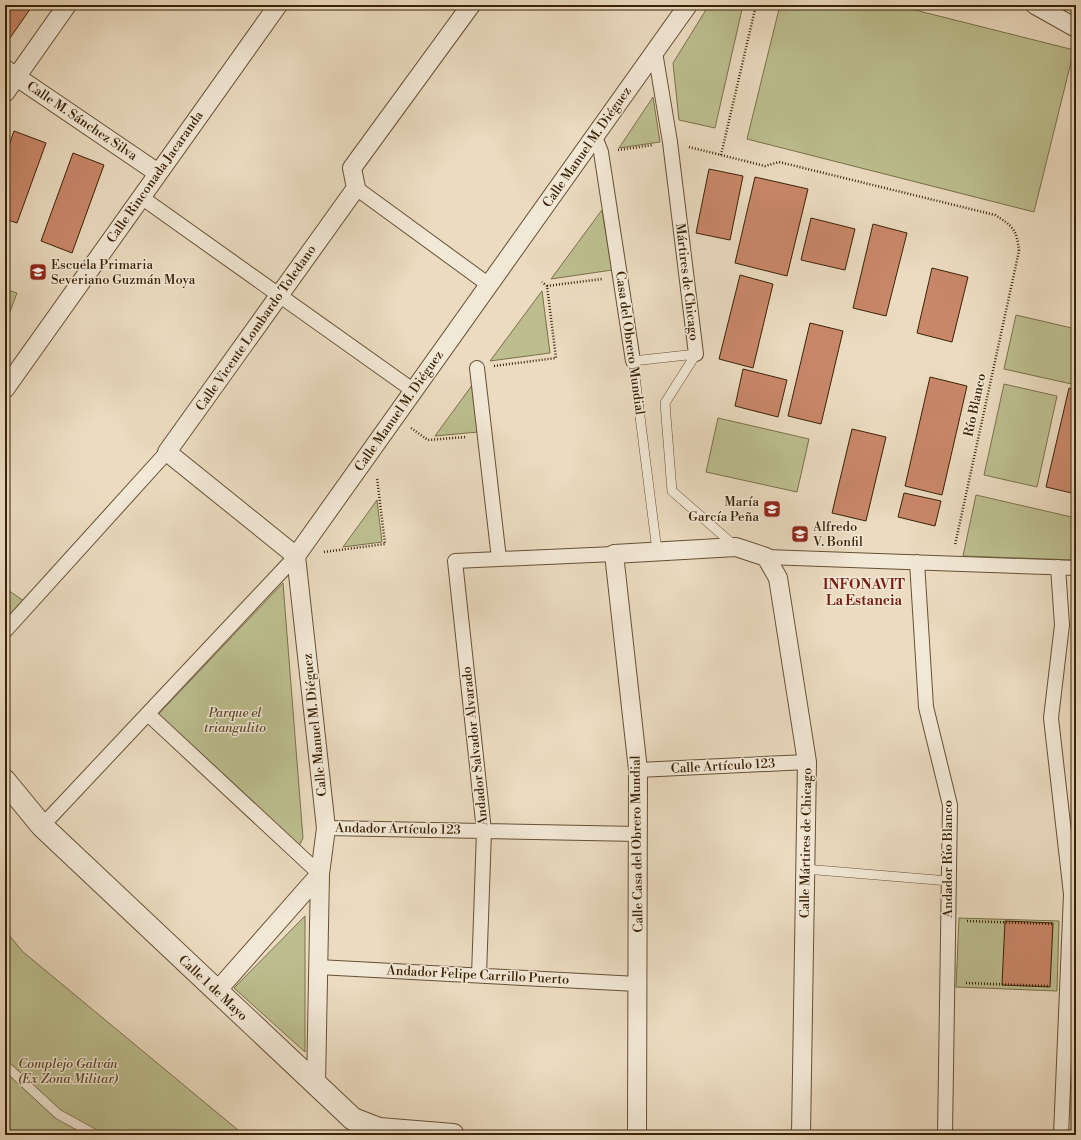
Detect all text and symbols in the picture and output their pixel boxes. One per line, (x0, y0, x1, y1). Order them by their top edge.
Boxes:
street label: Calle M. Sánchez Silva (24, 78, 141, 164)
street label: Calle Manuel M. Diéguez (539, 84, 635, 210)
street label: Calle Rinconada Jacaranda (103, 108, 207, 246)
street label: Mártires de Chicago (672, 222, 702, 342)
street label: Calle Vicente Lombardo Toledano (192, 242, 320, 414)
place label: Escuela Primaria Severiano Guzmán Moya (51, 257, 196, 288)
school or university icon: Escuela Primaria Severiano Guzmán Moya (28, 262, 48, 282)
street label: Casa del Obrero Mundial (612, 270, 648, 416)
street label: Calle Manuel M. Diéguez (351, 348, 447, 474)
street label: Río Blanco (960, 372, 990, 438)
place label: María García Peña (688, 494, 759, 525)
school or university icon: María García Peña (762, 499, 782, 519)
place label: Alfredo V. Bonfil (812, 519, 863, 550)
school or university icon: Alfredo V. Bonfil (790, 524, 810, 544)
district label: INFONAVIT La Estancia (823, 576, 905, 610)
street label: Calle Manuel M. Diéguez (300, 653, 330, 797)
street label: Andador Salvador Alvarado (459, 665, 491, 828)
park label: Parque el triangulito (204, 705, 266, 736)
street label: Calle Casa del Obrero Mundial (627, 755, 647, 933)
street label: Calle Artículo 123 (670, 755, 776, 777)
street label: Calle Mártires de Chicago (797, 768, 815, 918)
street label: Andador Río Blanco (940, 800, 956, 919)
street label: Andador Artículo 123 (334, 820, 461, 838)
street label: Calle 1 de Mayo (175, 952, 251, 1024)
street label: Andador Felipe Carrillo Puerto (385, 962, 570, 988)
park label: Complejo Galván (Ex Zona Militar) (18, 1056, 119, 1087)

